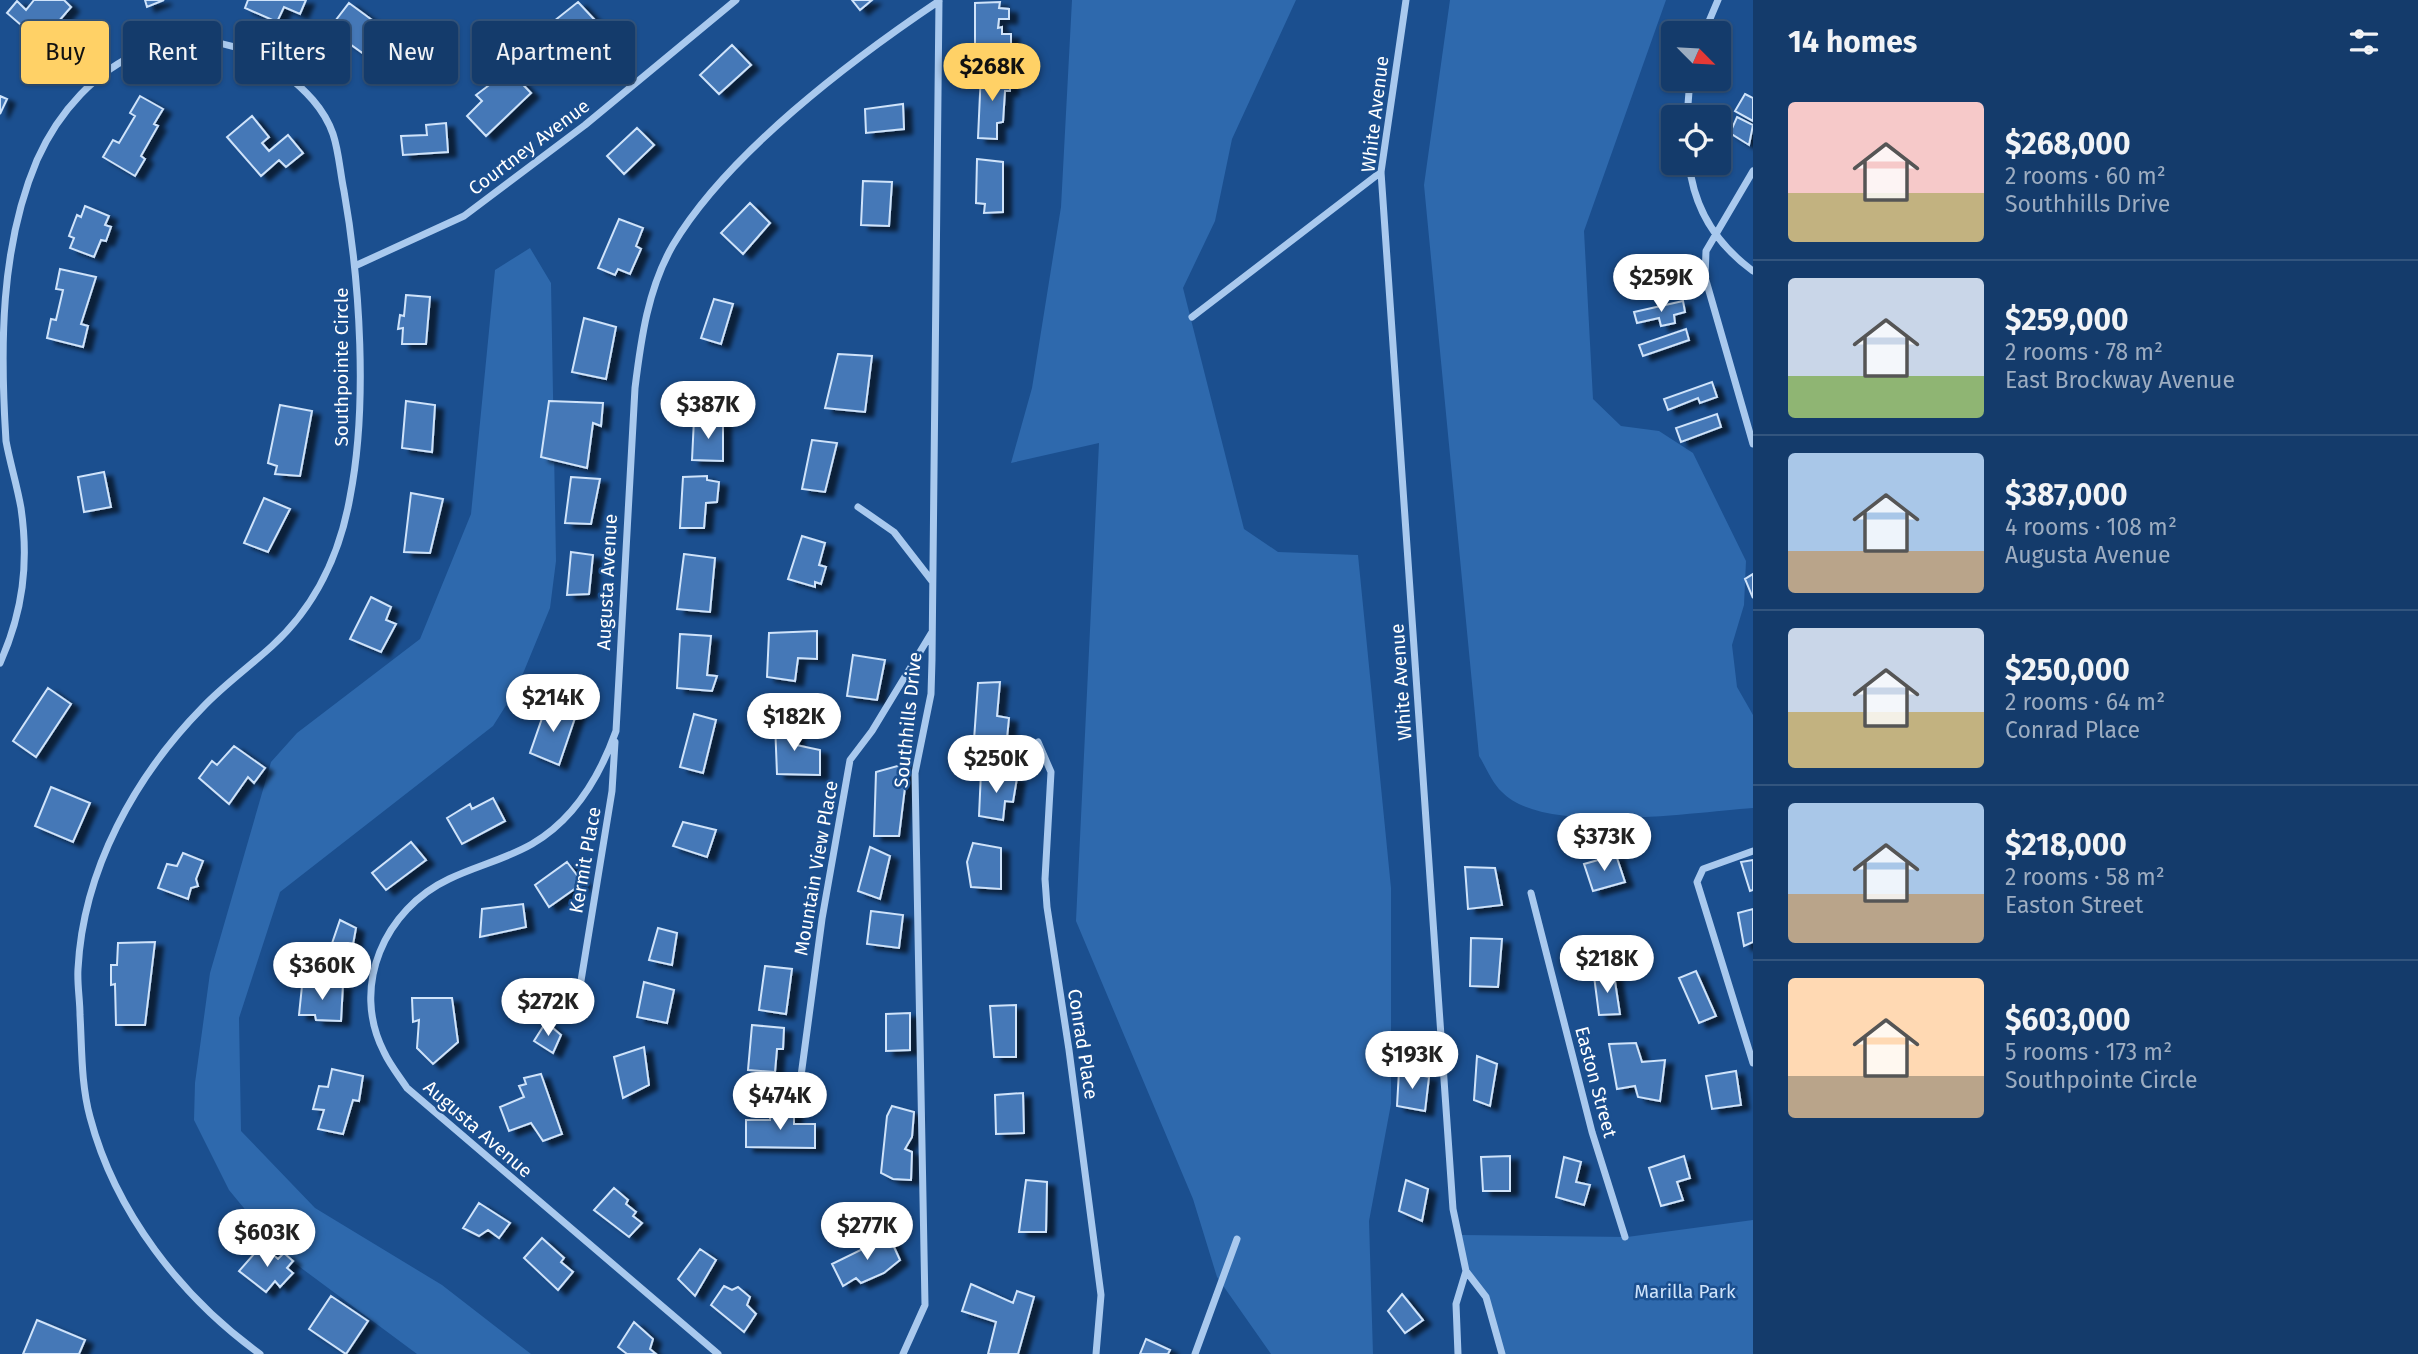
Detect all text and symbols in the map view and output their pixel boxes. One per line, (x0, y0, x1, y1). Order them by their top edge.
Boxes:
chip: Buy (21, 21, 109, 84)
chip: Rent (123, 21, 221, 84)
chip: Filters (235, 21, 350, 84)
chip: New (364, 21, 458, 84)
chip: Apartment (472, 21, 635, 84)
north arrow (1661, 21, 1731, 91)
map controls (1661, 21, 1731, 175)
icon: filters (2345, 23, 2383, 61)
text: 14 homes (1788, 24, 1917, 60)
pin: $268K (943, 43, 1041, 103)
text: $268K (959, 52, 1025, 80)
street label: White Avenue (1356, 54, 1394, 174)
street label: Courtney Avenue (464, 94, 594, 200)
button: locate (1661, 105, 1731, 175)
text: $268,000 (2005, 126, 2130, 162)
icon: home (1844, 130, 1928, 214)
text: 2 rooms · 60 m² (2005, 162, 2166, 190)
text: Southhills Drive (2005, 190, 2170, 218)
pin: $259K (1612, 254, 1710, 314)
text: $259K (1629, 263, 1693, 291)
street label: Southpointe Circle (330, 287, 353, 447)
text: $259,000 (2005, 302, 2129, 338)
icon: home (1844, 306, 1928, 390)
text: 2 rooms · 78 m² (2005, 338, 2163, 366)
text: East Brockway Avenue (2005, 366, 2235, 394)
pin: $387K (659, 382, 757, 441)
text: $387K (677, 390, 739, 418)
text: $387,000 (2005, 477, 2128, 513)
icon: home (1844, 481, 1928, 565)
street label: Augusta Avenue (592, 513, 622, 651)
text: 4 rooms · 108 m² (2005, 513, 2177, 541)
text: Augusta Avenue (2005, 541, 2171, 569)
street label: White Avenue (1385, 623, 1417, 741)
street label: Southhills Drive (889, 651, 927, 789)
text: $250,000 (2005, 652, 2130, 688)
icon: home (1844, 656, 1928, 740)
pin: $214K (504, 674, 602, 734)
text: $214K (522, 683, 584, 711)
text: 2 rooms · 64 m² (2005, 688, 2165, 716)
pin: $182K (745, 694, 843, 753)
text: $182K (763, 702, 825, 730)
text: Conrad Place (2005, 716, 2140, 744)
pin: $250K (947, 736, 1045, 795)
text: $250K (964, 744, 1028, 772)
street label: Mountain View Place (789, 779, 843, 957)
street label: Kermit Place (564, 805, 606, 915)
pin: $373K (1555, 814, 1653, 873)
text: $373K (1573, 822, 1635, 850)
text: $218,000 (2005, 827, 2127, 863)
icon: home (1844, 831, 1928, 915)
text: 2 rooms · 58 m² (2005, 863, 2165, 891)
text: Easton Street (2005, 891, 2143, 919)
pin: $218K (1558, 936, 1656, 995)
pin: $360K (273, 942, 371, 1002)
text: $218K (1576, 944, 1638, 972)
text: $360K (289, 951, 355, 979)
pin: $272K (499, 978, 597, 1038)
text: $272K (517, 987, 579, 1015)
street label: Conrad Place (1063, 987, 1103, 1101)
text: $603,000 (2005, 1002, 2131, 1038)
icon: home (1844, 1006, 1928, 1090)
street label: Easton Street (1570, 1024, 1622, 1140)
pin: $193K (1363, 1032, 1461, 1091)
text: 5 rooms · 173 m² (2005, 1038, 2172, 1066)
text: $193K (1381, 1040, 1443, 1068)
text: Southpointe Circle (2005, 1066, 2198, 1094)
pin: $474K (731, 1072, 829, 1132)
street label: Augusta Avenue (419, 1075, 537, 1183)
text: $474K (749, 1081, 811, 1109)
pin: $277K (818, 1202, 916, 1262)
pin: $603K (218, 1210, 316, 1269)
text: $277K (837, 1211, 897, 1239)
text: $603K (234, 1218, 300, 1246)
park label: Marilla Park (1634, 1280, 1736, 1303)

